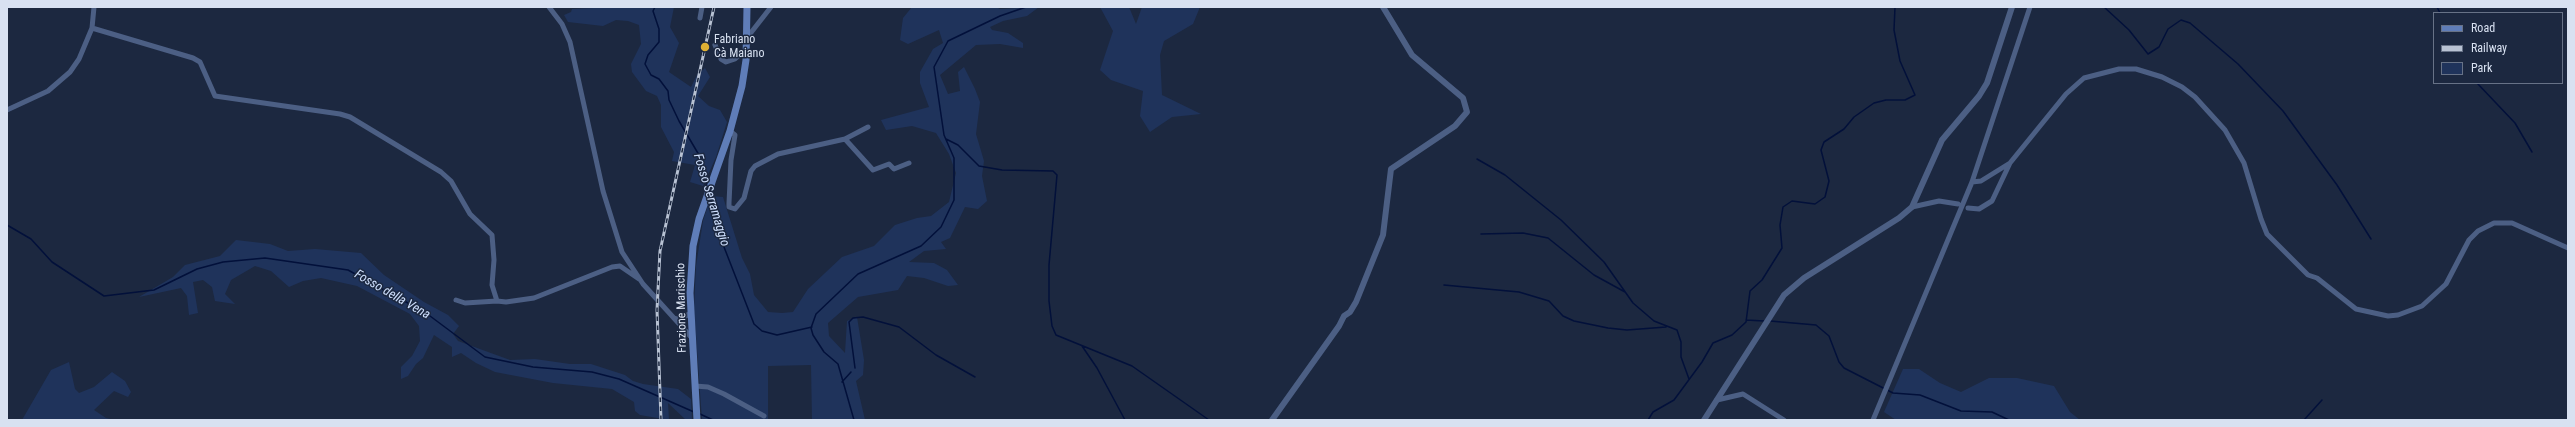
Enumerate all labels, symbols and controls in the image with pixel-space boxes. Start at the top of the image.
legend [2433,12,2563,84]
text: Road [2471,21,2495,35]
place label: Fabriano Cà Maiano [714,33,764,61]
marker: Fabriano Cà Maiano [699,41,711,53]
text: Railway [2471,41,2507,55]
text: Park [2471,61,2492,75]
water label: Fosso Serramaggio [689,152,733,248]
street label: Frazione Marischio [674,263,690,353]
water label: Fosso della Vena [351,267,433,323]

